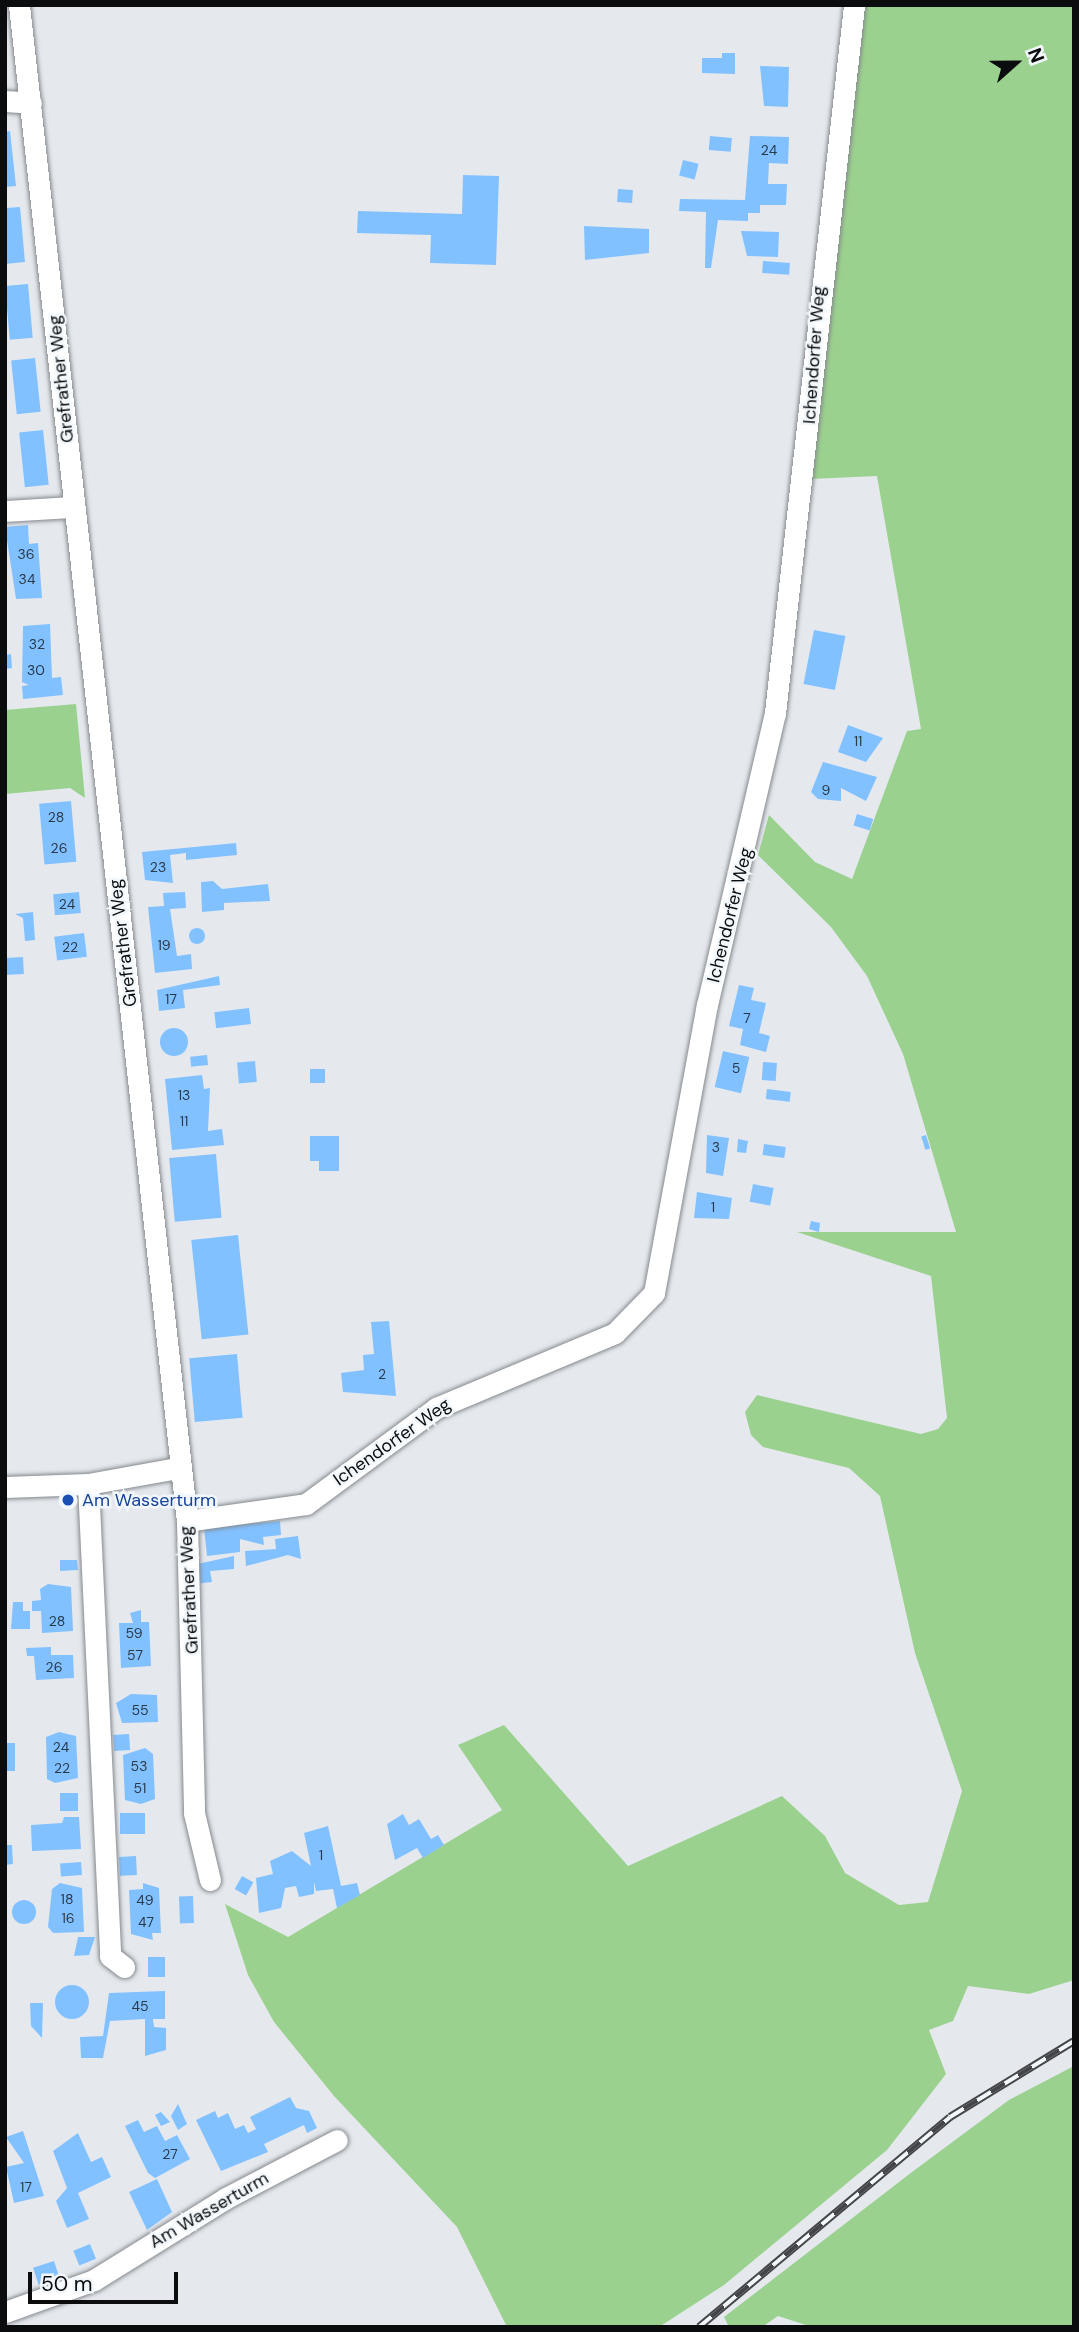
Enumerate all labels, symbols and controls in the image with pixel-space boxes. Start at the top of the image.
north arrow [981,28,1051,98]
text: N [1022,44,1050,66]
house number: 24 [761,142,777,158]
street label: Ichendorfer Weg [798,285,830,425]
street label: Grefrather Weg [44,314,78,444]
house number: 36 [17,546,35,562]
house number: 34 [19,571,35,587]
house number: 32 [29,636,45,652]
house number: 30 [27,662,45,678]
house number: 11 [854,733,862,749]
house number: 9 [822,782,830,798]
house number: 28 [48,809,64,825]
house number: 26 [51,840,67,856]
street label: Ichendorfer Weg [703,845,757,985]
house number: 23 [150,859,166,875]
street label: Grefrather Weg [104,878,142,1008]
house number: 24 [59,896,75,912]
house number: 19 [157,937,171,953]
house number: 22 [62,939,78,955]
house number: 17 [165,991,177,1007]
house number: 7 [743,1010,751,1026]
house number: 5 [732,1060,740,1076]
house number: 13 [178,1087,190,1103]
house number: 11 [180,1113,188,1129]
house number: 3 [712,1139,720,1155]
house number: 1 [711,1199,715,1215]
house number: 2 [378,1366,386,1382]
street label: Ichendorfer Weg [329,1394,455,1490]
place label: Am Wasserturm [82,1489,216,1511]
marker: Am Wasserturm [60,1492,76,1508]
street label: Grefrather Weg [175,1525,203,1655]
house number: 28 [49,1613,65,1629]
house number: 59 [126,1625,142,1641]
house number: 57 [127,1647,143,1663]
house number: 26 [46,1659,62,1675]
house number: 55 [131,1702,149,1718]
house number: 24 [53,1739,69,1755]
house number: 53 [131,1758,147,1774]
house number: 22 [54,1760,70,1776]
house number: 51 [134,1780,146,1796]
house number: 1 [319,1847,323,1863]
house number: 18 [61,1891,73,1907]
house number: 49 [136,1892,154,1908]
house number: 16 [61,1910,75,1926]
house number: 47 [138,1914,154,1930]
house number: 45 [131,1998,149,2014]
house number: 27 [162,2146,178,2162]
street label: Am Wasserturm [146,2167,272,2253]
house number: 17 [20,2179,32,2195]
scale bar [32,2258,182,2302]
text: 50 m [41,2270,92,2298]

